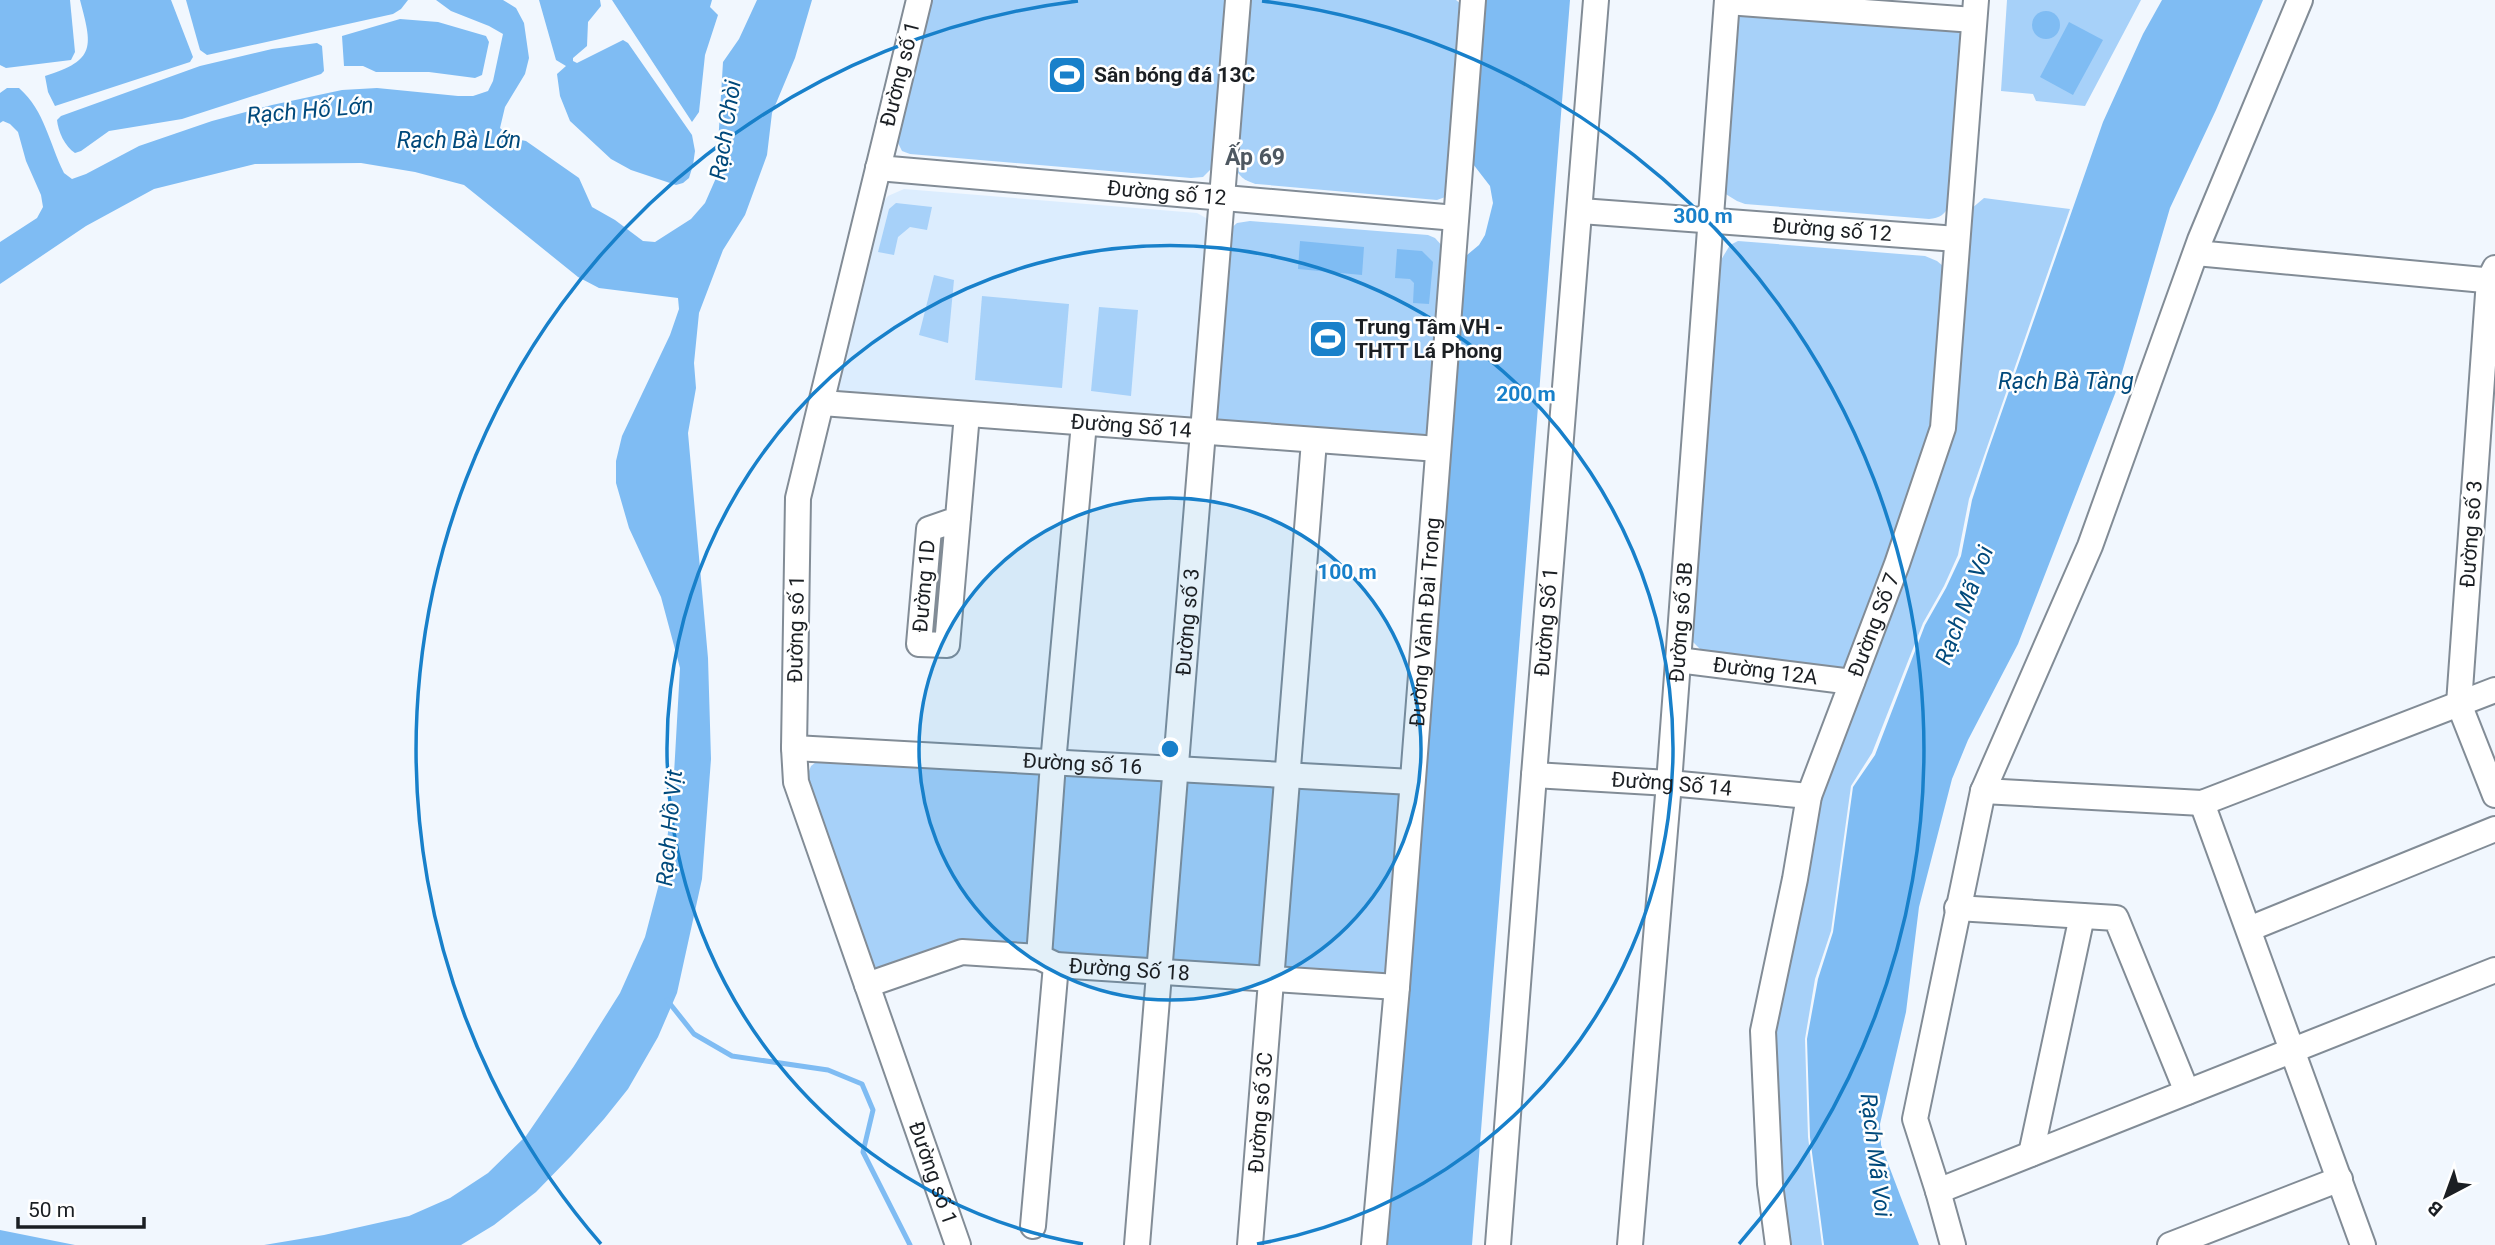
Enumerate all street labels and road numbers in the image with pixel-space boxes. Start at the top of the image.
street label: Đường số 1 [875,19,925,129]
street label: Đường số 12 [1106,176,1228,210]
street label: Đường số 12 [1772,213,1893,246]
street label: Đường Số 14 [1070,410,1193,443]
street label: Đường số 3 [2455,480,2487,588]
street label: Đường Vành Đai Trong [1405,516,1445,728]
street label: Đường 1D [908,538,940,634]
street label: Đường số 3B [1664,561,1697,683]
street label: Đường Số 1 [1530,566,1563,677]
street label: Đường số 3 [1171,567,1204,677]
street label: Đường Số 7 [1843,570,1904,680]
street label: Đường số 1 [783,575,809,683]
street label: Đường 12A [1712,653,1819,690]
street label: Đường số 16 [1022,749,1143,779]
street label: Đường Số 14 [1611,768,1733,801]
street label: Đường Số 18 [1068,954,1190,986]
street label: Đường số 3C [1244,1051,1277,1174]
street label: Đường số 1 [904,1118,962,1228]

